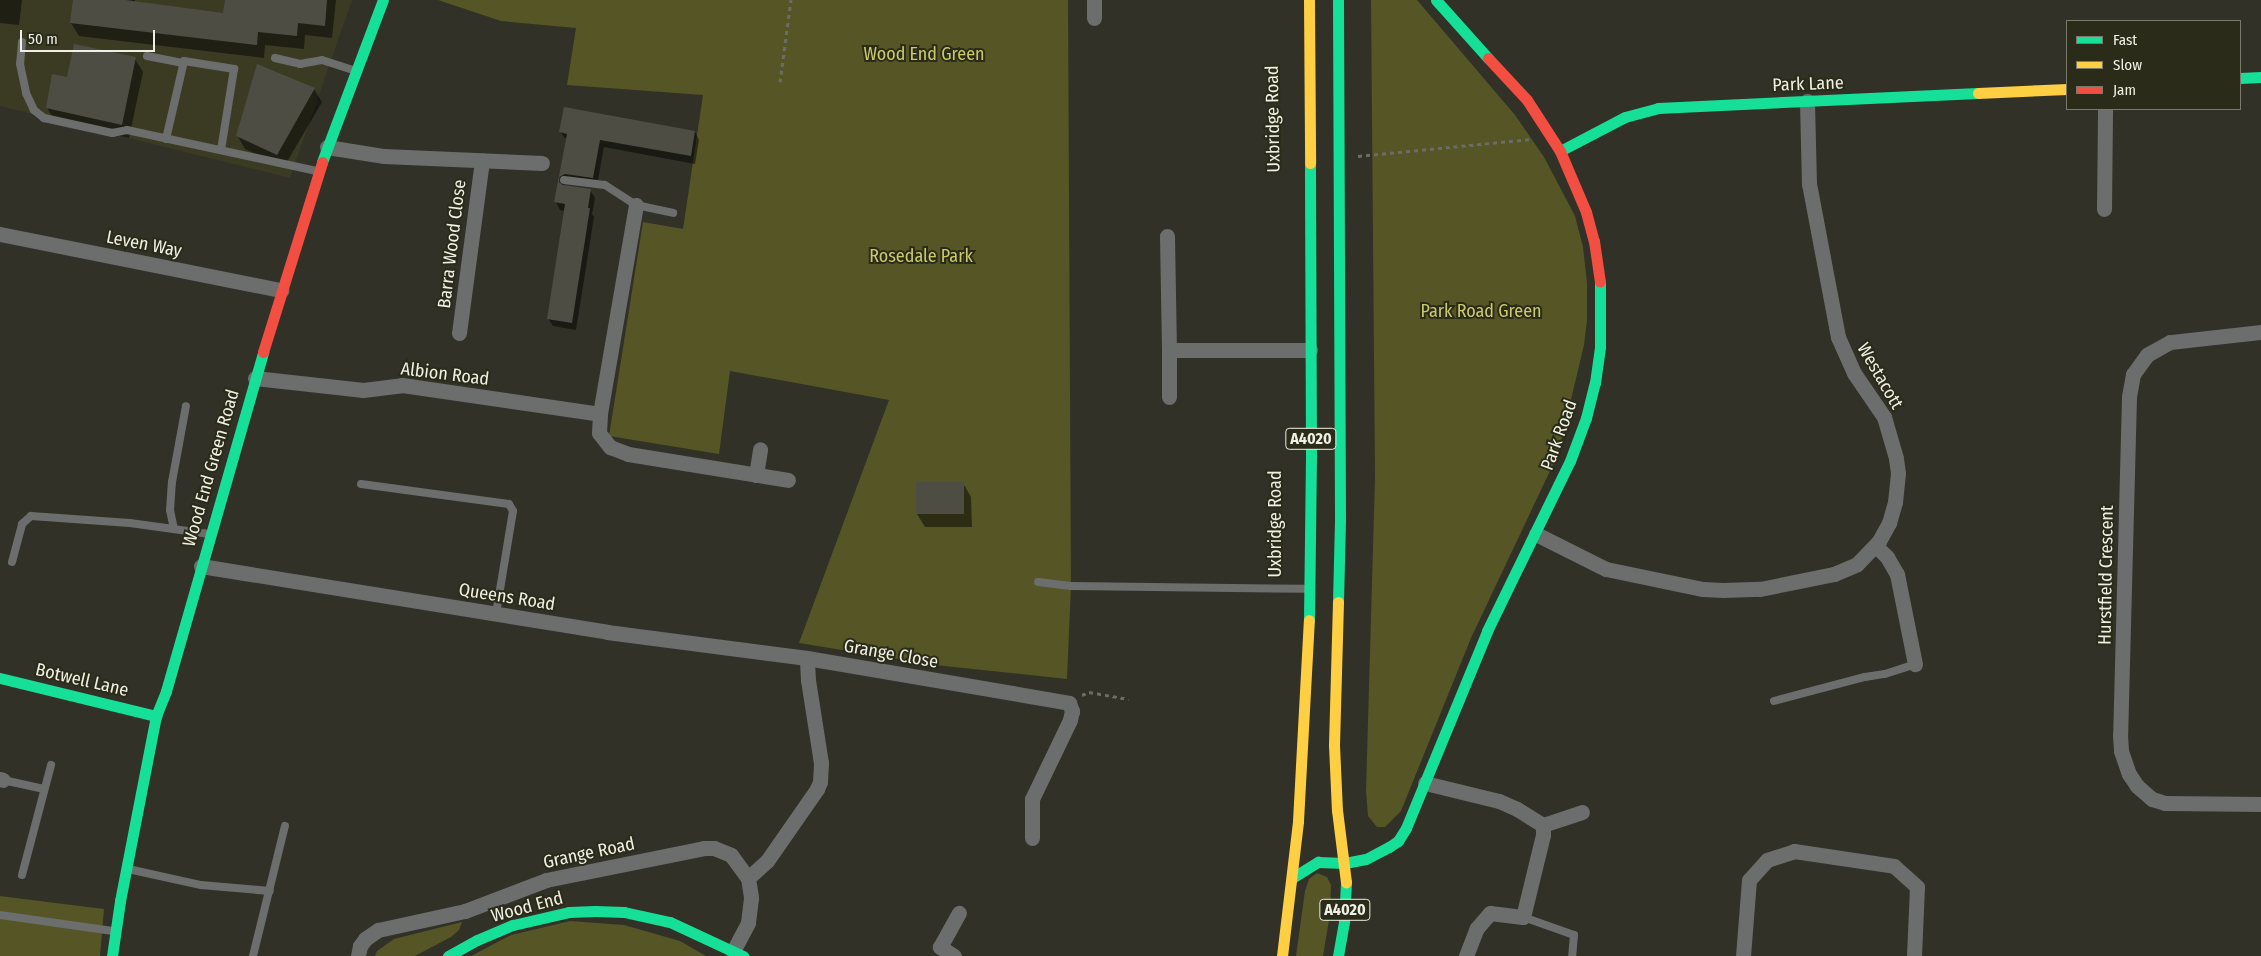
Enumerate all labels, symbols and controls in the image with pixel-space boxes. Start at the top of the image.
scale bar [22,20,158,52]
legend [2066,20,2241,110]
text: 50 m [28,30,58,48]
text: Fast [2113,31,2137,49]
park label: Wood End Green [863,43,985,65]
text: Slow [2113,56,2142,74]
street label: Uxbridge Road [1261,65,1285,173]
street label: Park Lane [1772,72,1844,96]
text: Jam [2113,81,2136,99]
street label: Barra Wood Close [433,178,471,310]
street label: Leven Way [104,226,184,262]
park label: Rosedale Park [869,245,973,267]
park label: Park Road Green [1420,300,1542,322]
street label: Westacott [1852,339,1908,413]
street label: Albion Road [400,358,490,390]
street label: Wood End Green Road [178,387,244,549]
street label: Park Road [1536,397,1582,473]
road number: A4020 [1285,426,1337,452]
street label: Uxbridge Road [1264,470,1286,578]
street label: Hurstfield Crescent [2094,505,2118,645]
street label: Queens Road [457,579,557,615]
street label: Grange Close [842,635,940,673]
street label: Botwell Lane [33,659,131,701]
street label: Grange Road [541,833,637,873]
street label: Wood End [489,887,565,927]
road number: A4020 [1319,896,1371,924]

